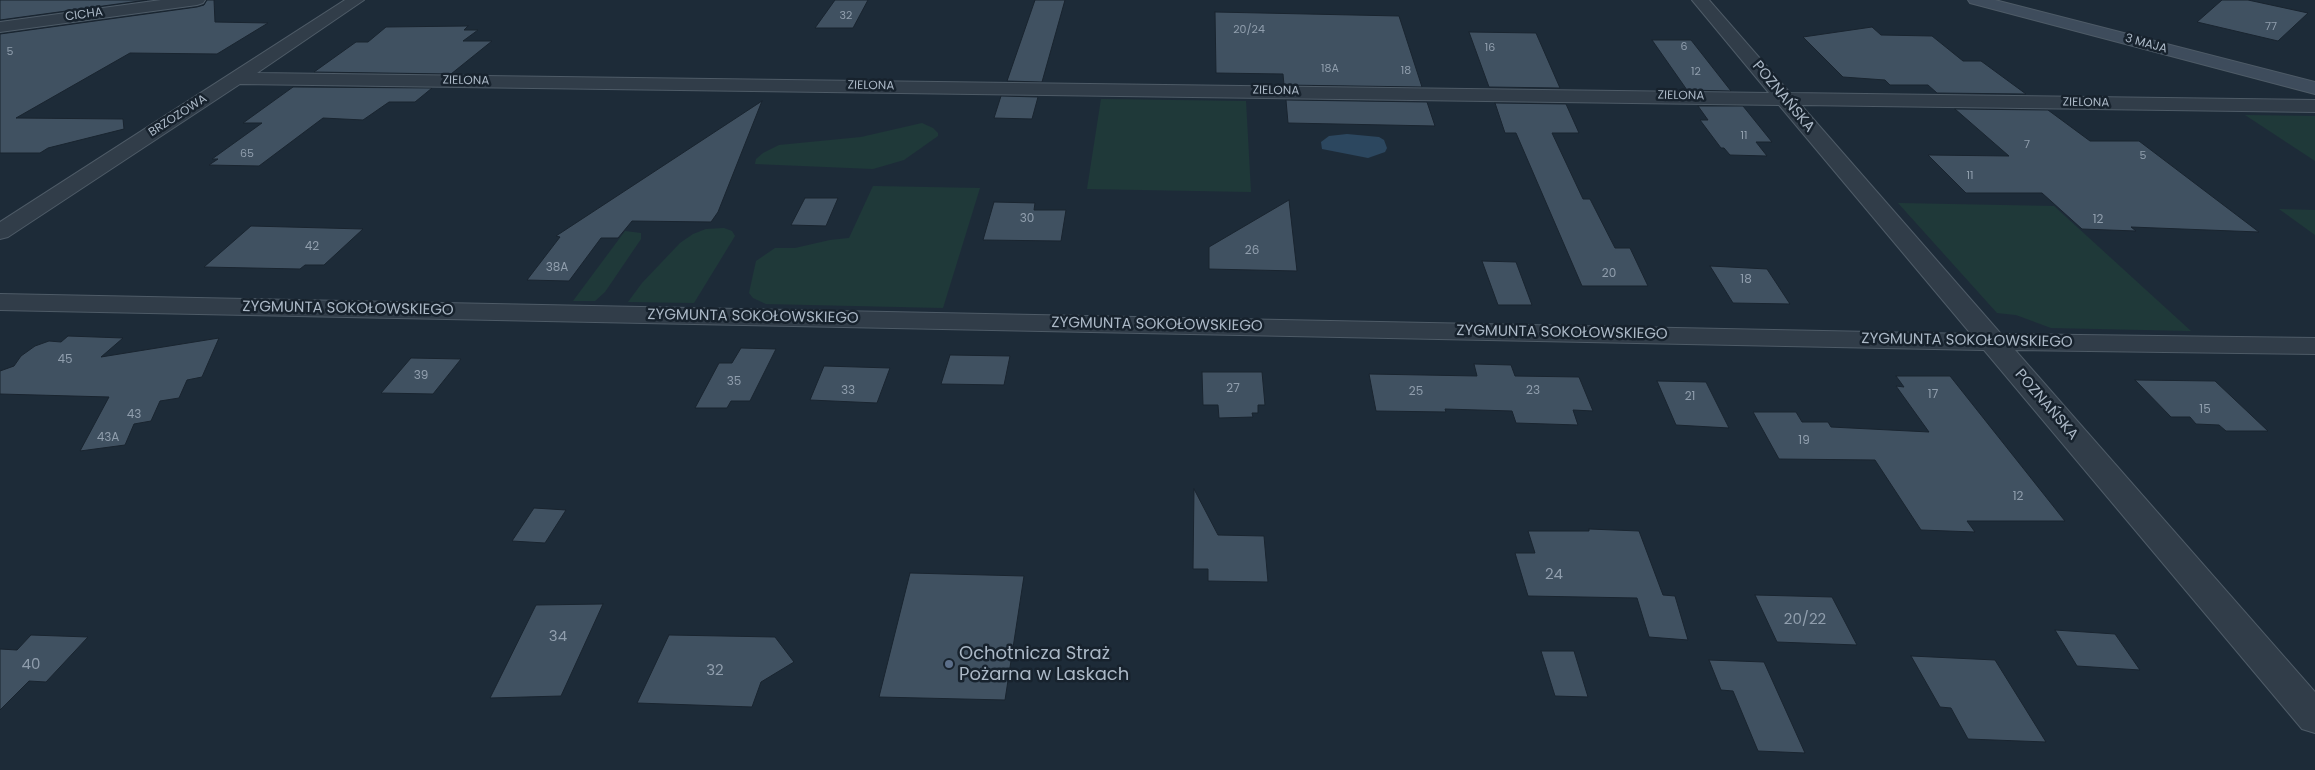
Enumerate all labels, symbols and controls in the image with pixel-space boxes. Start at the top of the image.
street label: CICHA [64,5,104,25]
house number: 32 [840,9,852,23]
house number: 77 [2265,20,2277,34]
house number: 20/24 [1233,23,1265,37]
street label: 3 MAJA [2123,31,2169,57]
house number: 6 [1681,40,1687,54]
house number: 16 [1485,41,1495,55]
house number: 5 [7,45,13,59]
street label: POZNAŃSKA [1748,58,1818,136]
house number: 18A [1321,62,1339,76]
house number: 18 [1401,64,1411,78]
house number: 12 [1691,65,1701,79]
street label: ZIELONA [443,73,489,89]
street label: ZIELONA [848,78,894,94]
street label: ZIELONA [1253,83,1299,99]
street label: ZIELONA [1658,88,1704,104]
street label: BRZOZOWA [146,92,210,140]
street label: ZIELONA [2063,95,2109,111]
house number: 11 [1740,129,1748,143]
house number: 7 [2024,138,2030,152]
house number: 65 [240,147,254,161]
house number: 5 [2140,149,2146,163]
house number: 11 [1966,169,1974,183]
house number: 30 [1020,212,1034,226]
house number: 12 [2093,213,2103,227]
house number: 42 [305,240,319,254]
house number: 26 [1245,244,1259,258]
house number: 38A [546,261,568,275]
house number: 20 [1602,267,1616,281]
house number: 18 [1740,273,1752,287]
street label: ZYGMUNTA SOKOŁOWSKIEGO [242,298,454,320]
street label: ZYGMUNTA SOKOŁOWSKIEGO [647,306,859,328]
street label: ZYGMUNTA SOKOŁOWSKIEGO [1051,314,1263,336]
street label: ZYGMUNTA SOKOŁOWSKIEGO [1456,322,1668,344]
street label: ZYGMUNTA SOKOŁOWSKIEGO [1861,330,2073,352]
house number: 45 [57,353,73,367]
street label: POZNAŃSKA [2010,366,2082,444]
house number: 39 [414,369,428,383]
house number: 35 [727,375,741,389]
house number: 27 [1226,382,1240,396]
house number: 33 [841,384,855,398]
house number: 23 [1526,384,1540,398]
house number: 25 [1409,385,1423,399]
house number: 17 [1928,388,1938,402]
house number: 21 [1685,390,1695,404]
house number: 15 [2199,403,2211,417]
house number: 43 [127,408,141,422]
house number: 43A [97,431,119,445]
house number: 19 [1798,434,1810,448]
house number: 12 [2013,490,2023,504]
house number: 24 [1545,566,1563,584]
house number: 20/22 [1784,611,1826,629]
house number: 34 [549,628,567,646]
place label: Ochotnicza Straż Pożarna w Laskach [959,643,1129,686]
house number: 40 [22,656,40,674]
marker: Ochotnicza Straż Pożarna w Laskach [943,658,955,670]
house number: 32 [706,662,724,680]

